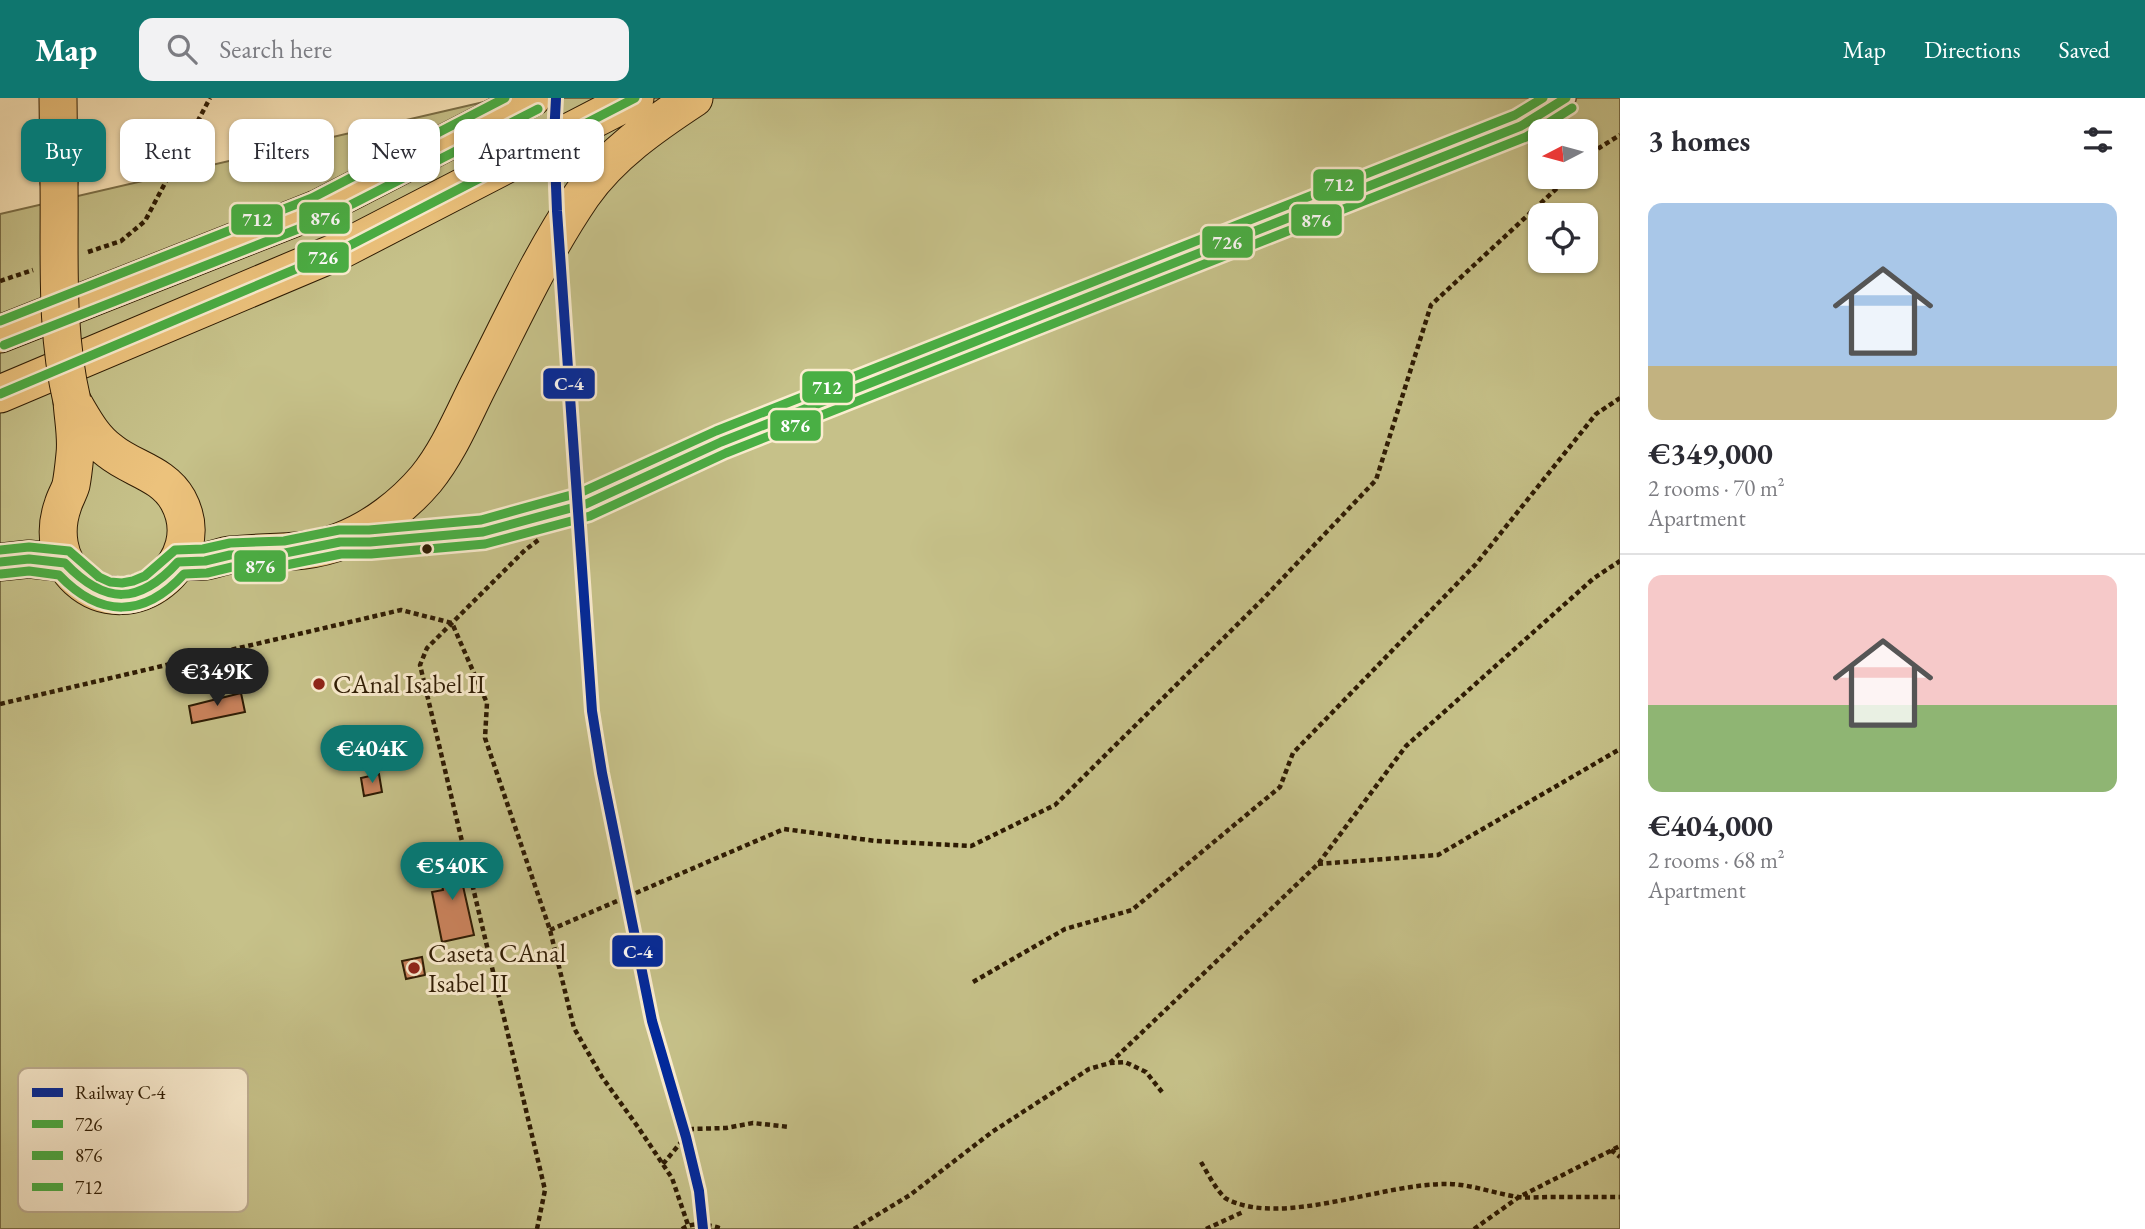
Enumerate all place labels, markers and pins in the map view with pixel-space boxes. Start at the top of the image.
unlabelled marker [420,542,434,556]
pin: €349K [168,648,266,708]
place label: CAnal Isabel II [333,667,485,701]
marker: CAnal Isabel II [311,676,327,692]
pin: €404K [323,726,421,785]
pin: €540K [403,842,501,902]
place label: Caseta CAnal Isabel II [428,936,566,1000]
marker: Caseta CAnal Isabel II [406,960,422,976]

